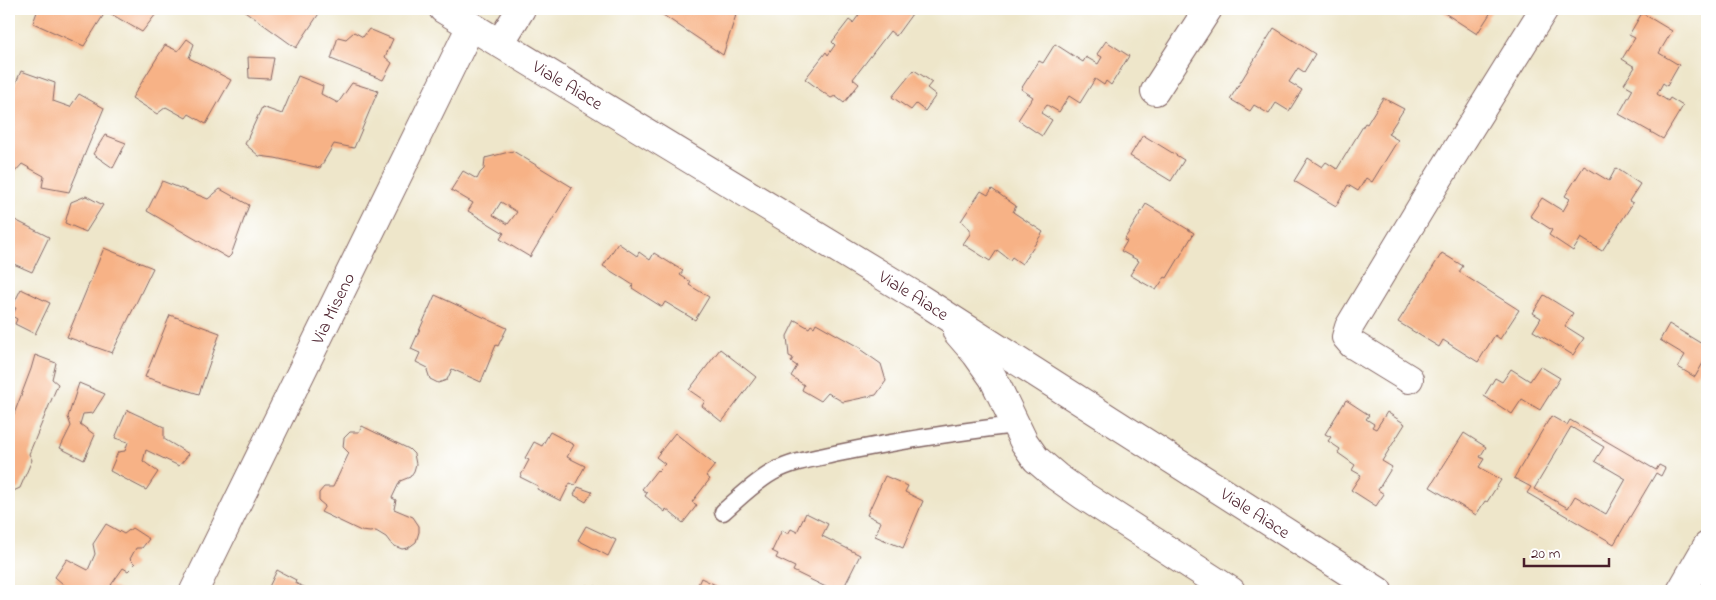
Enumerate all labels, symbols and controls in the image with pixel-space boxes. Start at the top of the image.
street label: Viale Aiace [526,55,608,118]
street label: Viale Aiace [872,265,954,329]
street label: Via Miseno [306,269,363,350]
street label: Viale Aiace [1214,482,1295,547]
scale bar [1524,535,1608,567]
text: 20 m [1531,543,1561,565]

